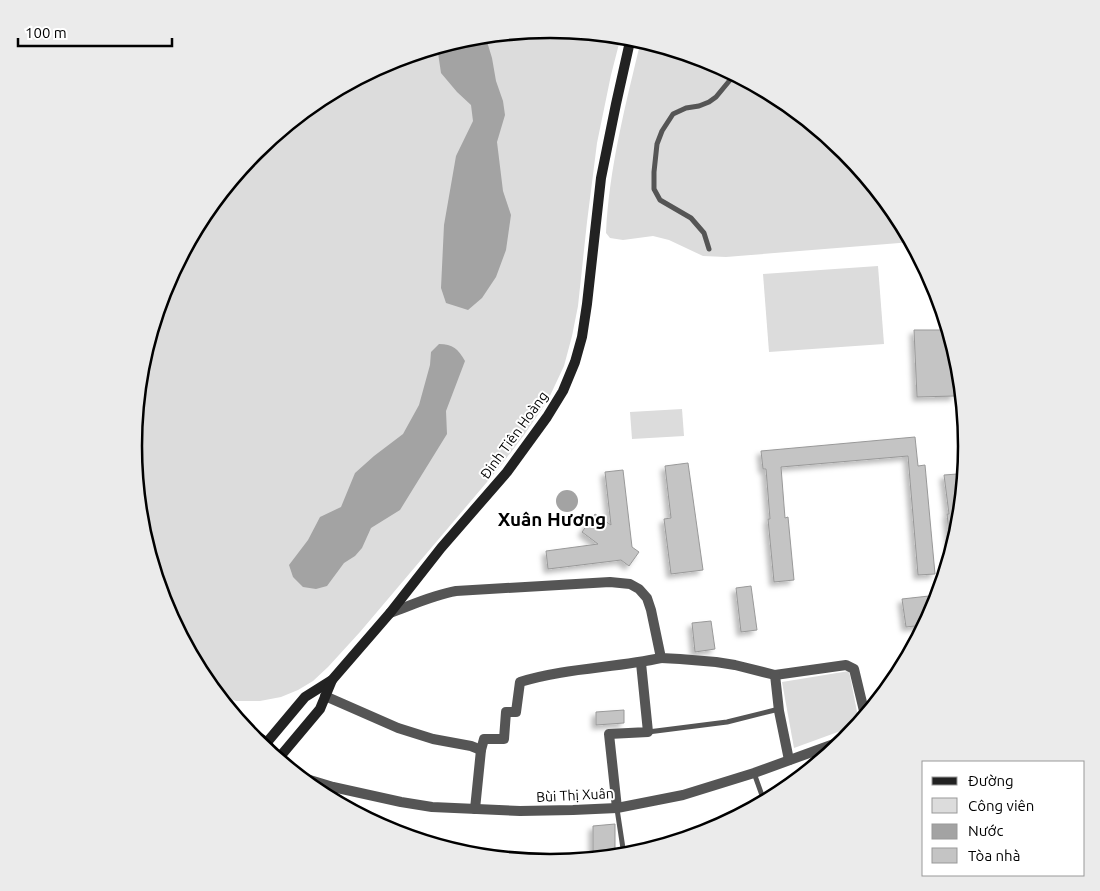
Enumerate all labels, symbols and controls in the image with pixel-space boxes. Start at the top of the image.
scale bar [18,15,171,47]
text: 100 m [25,24,67,41]
street label: Đinh Tiên Hoàng [477,388,551,482]
district label: Xuân Hương [498,508,606,530]
legend [922,761,1085,876]
text: Đường [968,772,1014,789]
street label: Bùi Thị Xuân [536,785,614,805]
text: Công viên [968,797,1034,814]
text: Nước [968,822,1003,839]
text: Tòa nhà [968,847,1020,864]

